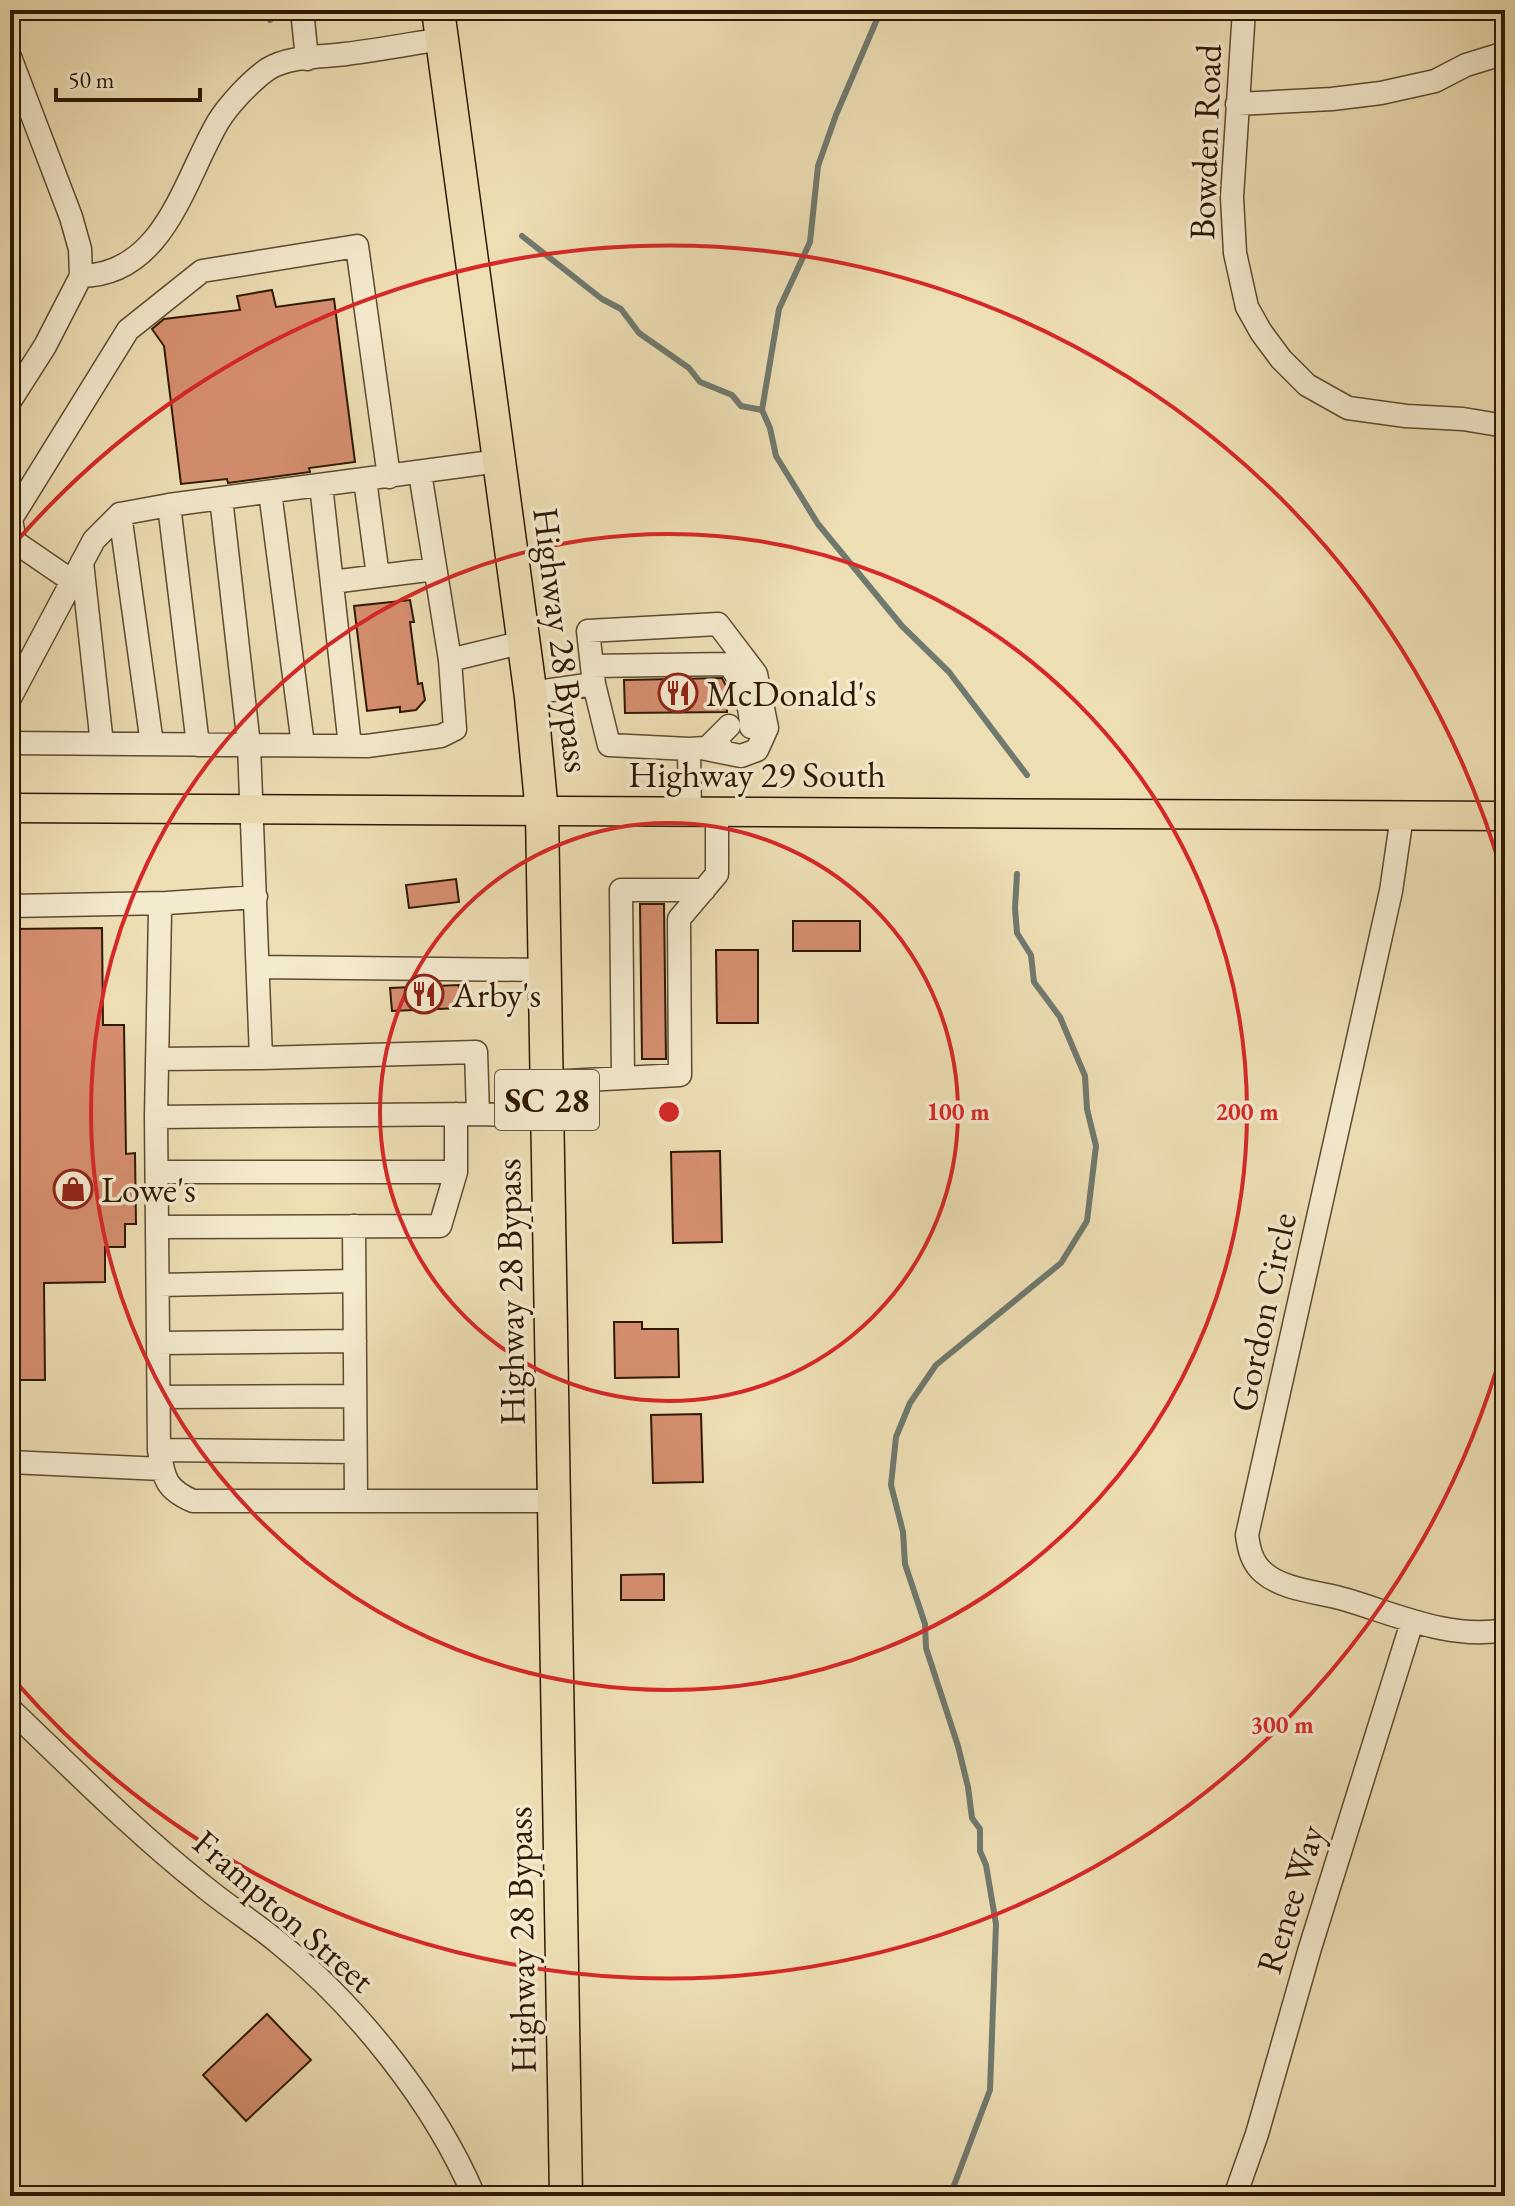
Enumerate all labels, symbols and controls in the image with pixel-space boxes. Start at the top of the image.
street label: Bowden Road [1178,42,1232,241]
scale bar [56,52,200,102]
text: 50 m [68,64,115,95]
street label: Highway 28 Bypass [522,505,602,775]
place label: McDonald's [706,670,876,717]
restaurant icon: McDonald's [657,672,699,714]
street label: Highway 29 South [628,751,886,798]
place label: Arby's [451,971,541,1018]
restaurant icon: Arby's [403,973,445,1015]
road number: SC 28 [495,1070,599,1130]
text: 100 m [926,1096,990,1127]
text: 200 m [1215,1096,1279,1127]
centre of rings [655,1098,683,1126]
street label: Highway 28 Bypass [484,1158,536,1426]
place label: Lowe's [101,1166,196,1213]
shop icon: Lowe's [52,1168,94,1210]
street label: Gordon Circle [1219,1208,1307,1416]
text: 300 m [1250,1709,1314,1740]
street label: Highway 28 Bypass [495,1806,547,2074]
street label: Frampton Street [183,1819,385,2003]
street label: Renee Way [1245,1819,1335,1979]

